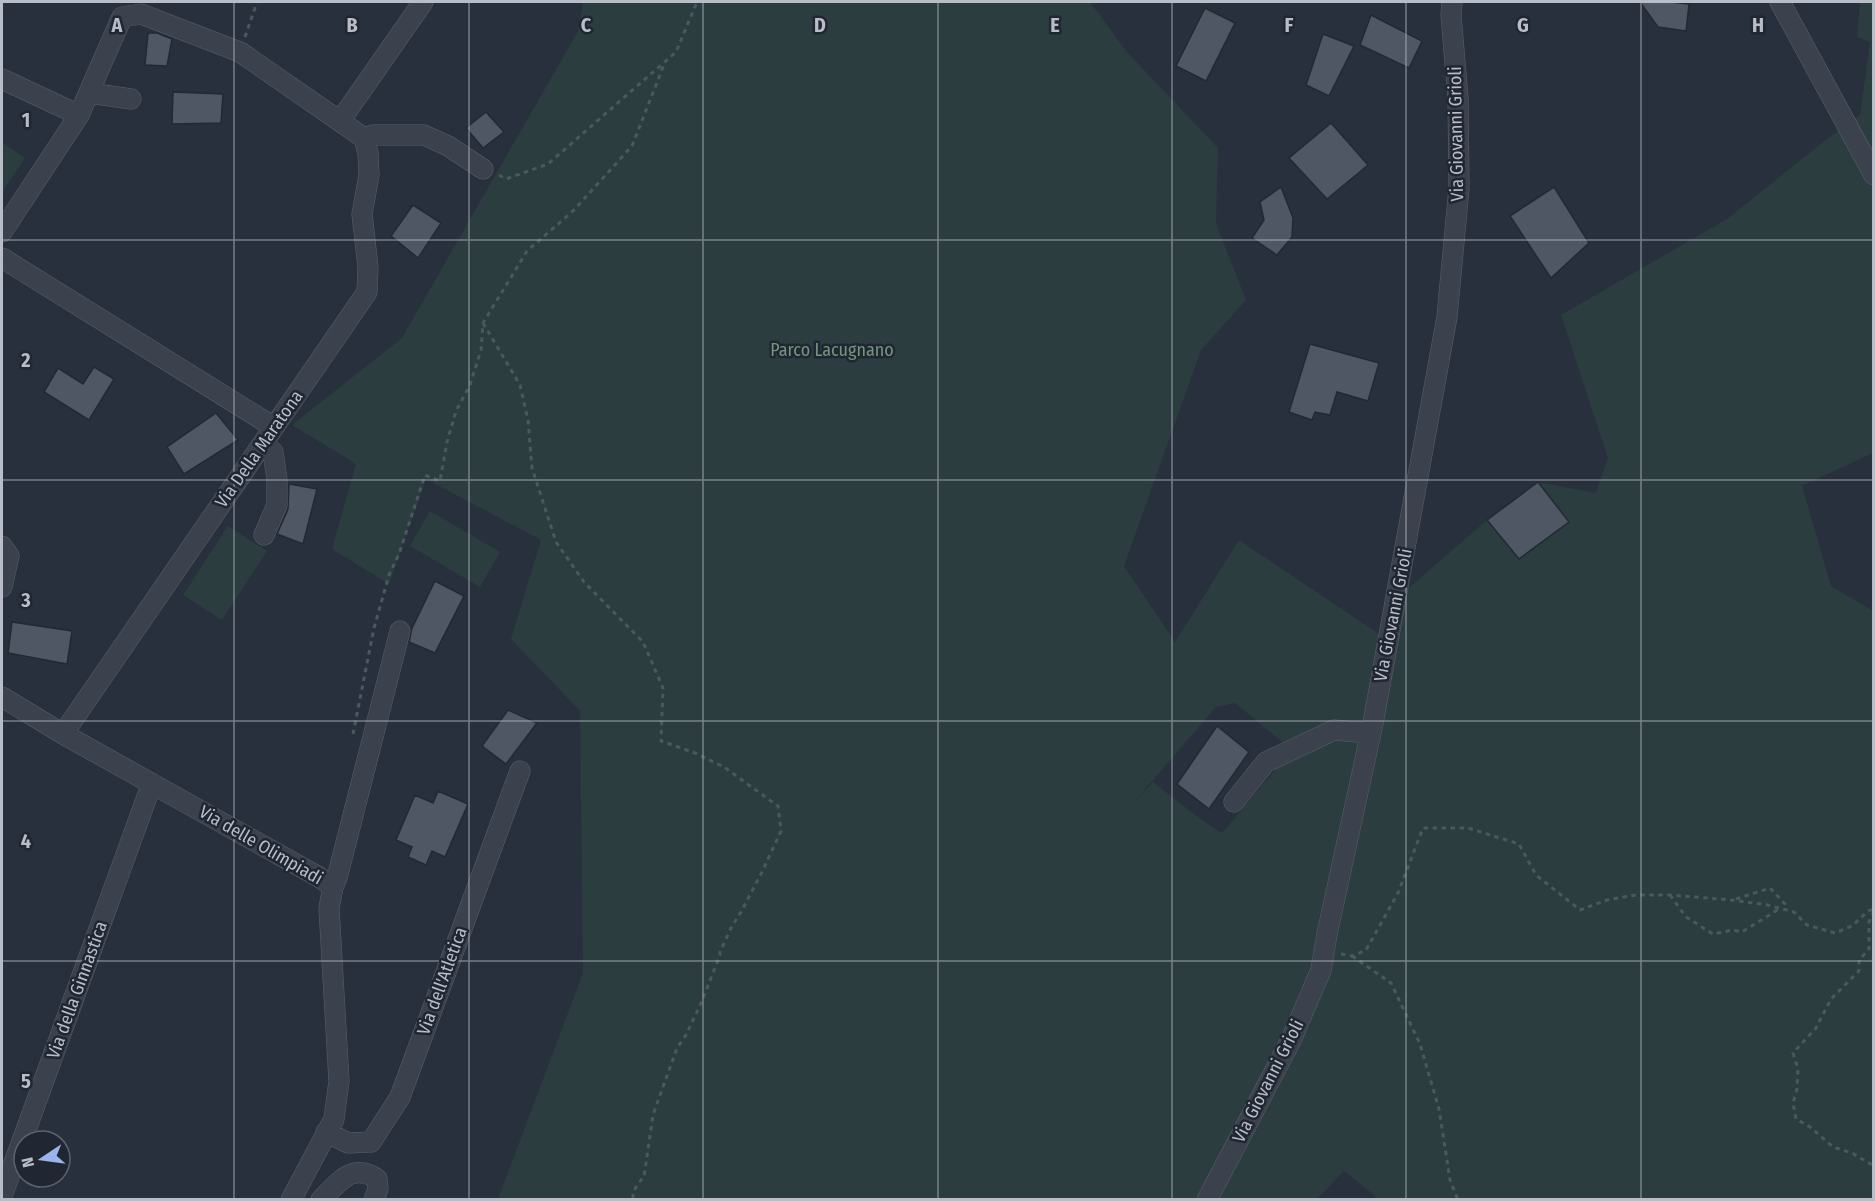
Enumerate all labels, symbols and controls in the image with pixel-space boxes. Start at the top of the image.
text: A [111,13,124,37]
text: B [346,13,358,37]
text: C [581,13,592,37]
text: D [814,13,826,37]
text: E [1050,13,1060,37]
text: F [1285,13,1294,37]
text: G [1517,13,1529,37]
text: H [1752,13,1764,37]
street label: Via Giovanni Grioli [1444,66,1468,202]
text: 1 [22,108,30,132]
park label: Parco Lacugnano [770,339,894,361]
text: 2 [20,348,31,372]
street label: Via Della Maratona [210,386,308,512]
street label: Via Giovanni Grioli [1369,547,1417,683]
text: 3 [20,588,31,612]
street label: Via delle Olimpiadi [195,801,327,889]
text: 4 [21,829,31,853]
street label: Via della Ginnastica [42,918,112,1062]
street label: Via dell'Atletica [412,924,472,1038]
street label: Via Giovanni Grioli [1228,1016,1308,1146]
text: 5 [21,1069,31,1093]
north arrow [12,1129,72,1189]
text: N [18,1155,38,1169]

